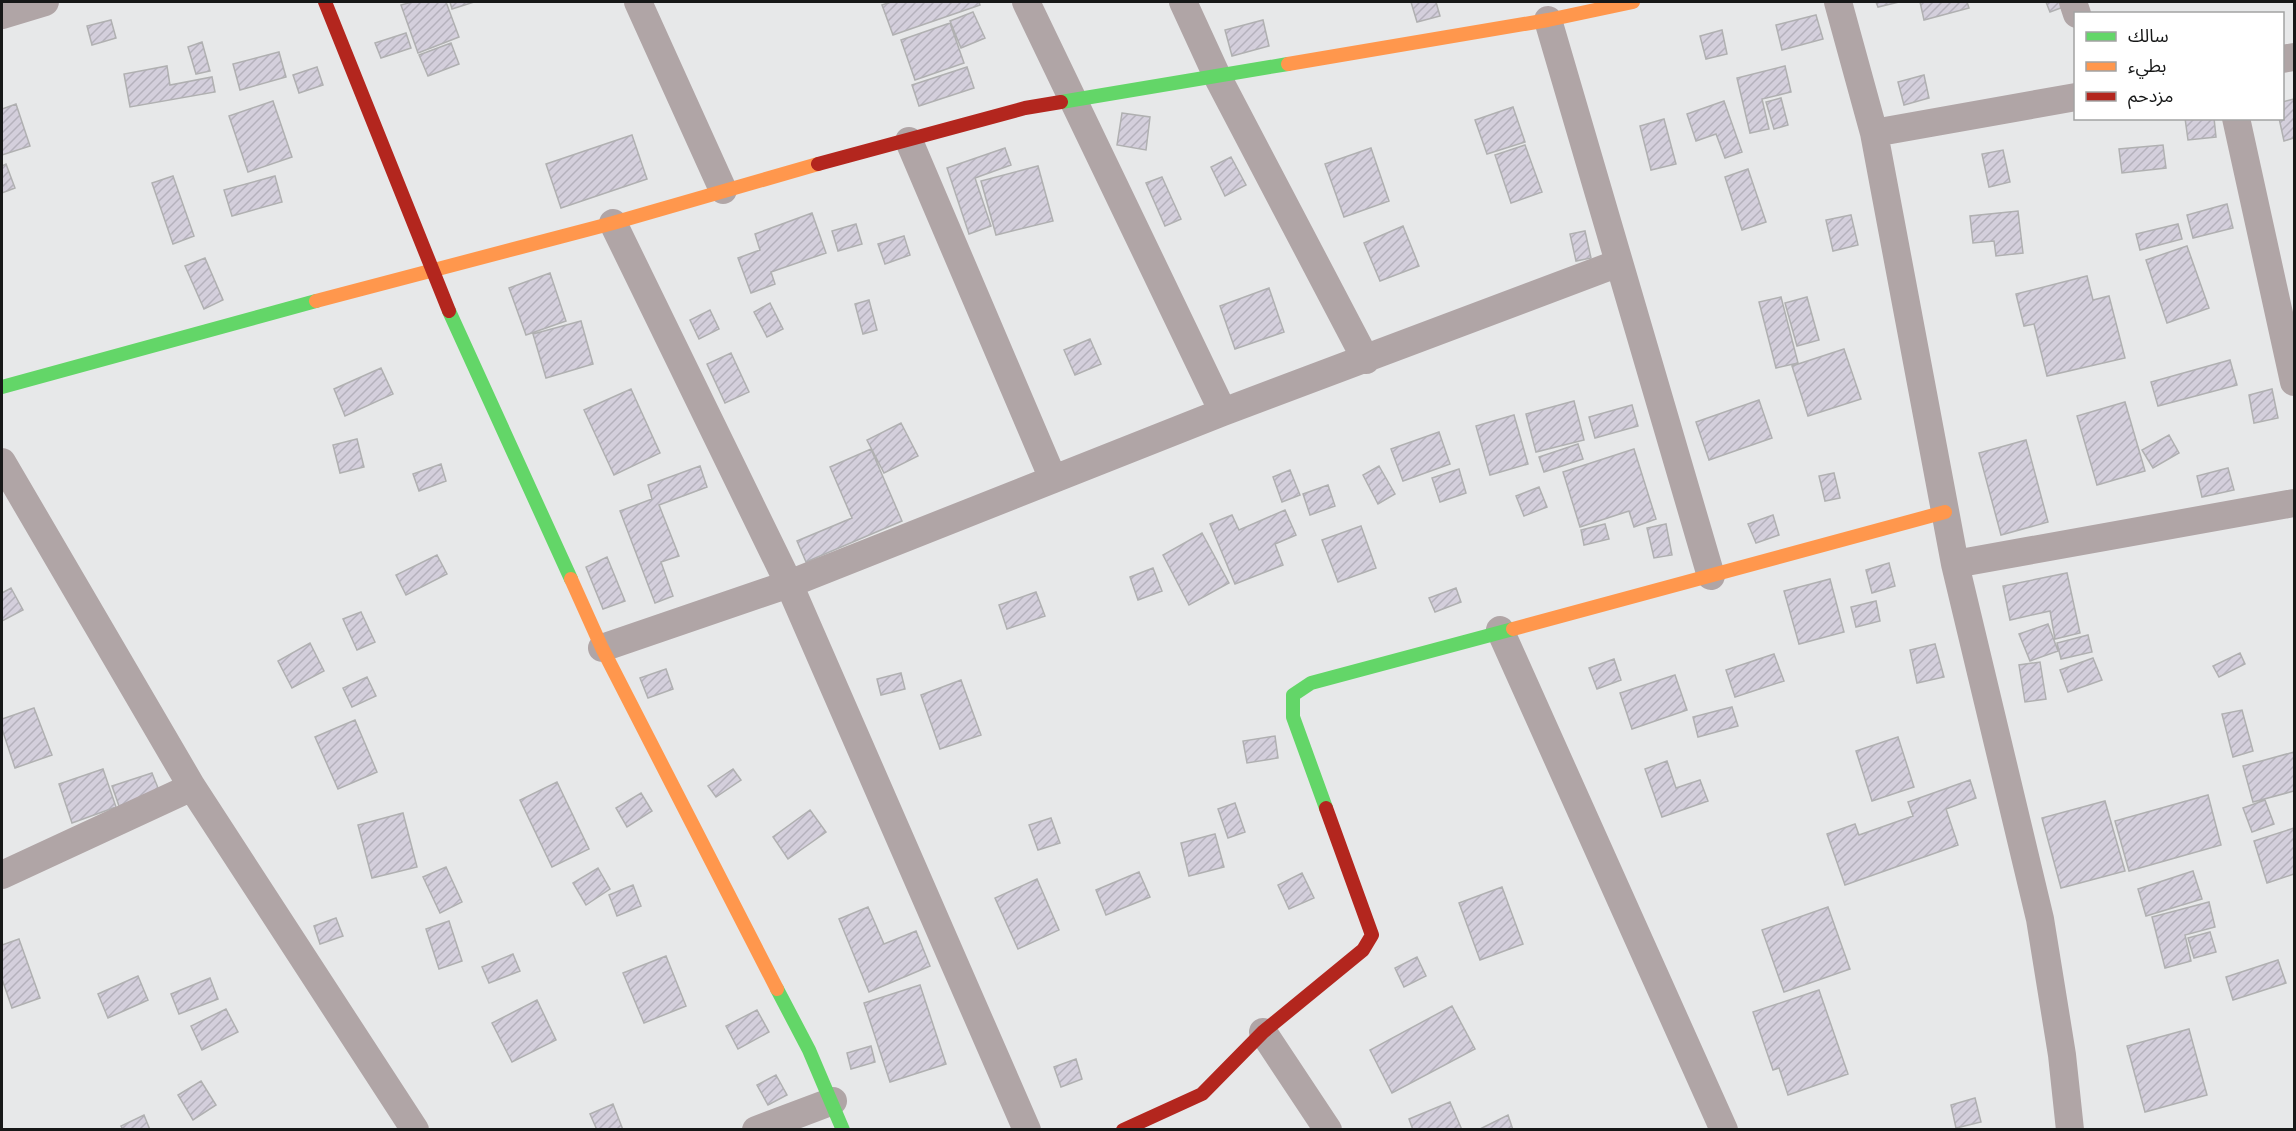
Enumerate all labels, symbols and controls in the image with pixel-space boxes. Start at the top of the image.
legend [2074,12,2284,120]
text: سالك [2128,24,2169,47]
text: بطيء [2128,54,2166,79]
text: مزدحم [2128,84,2173,109]

